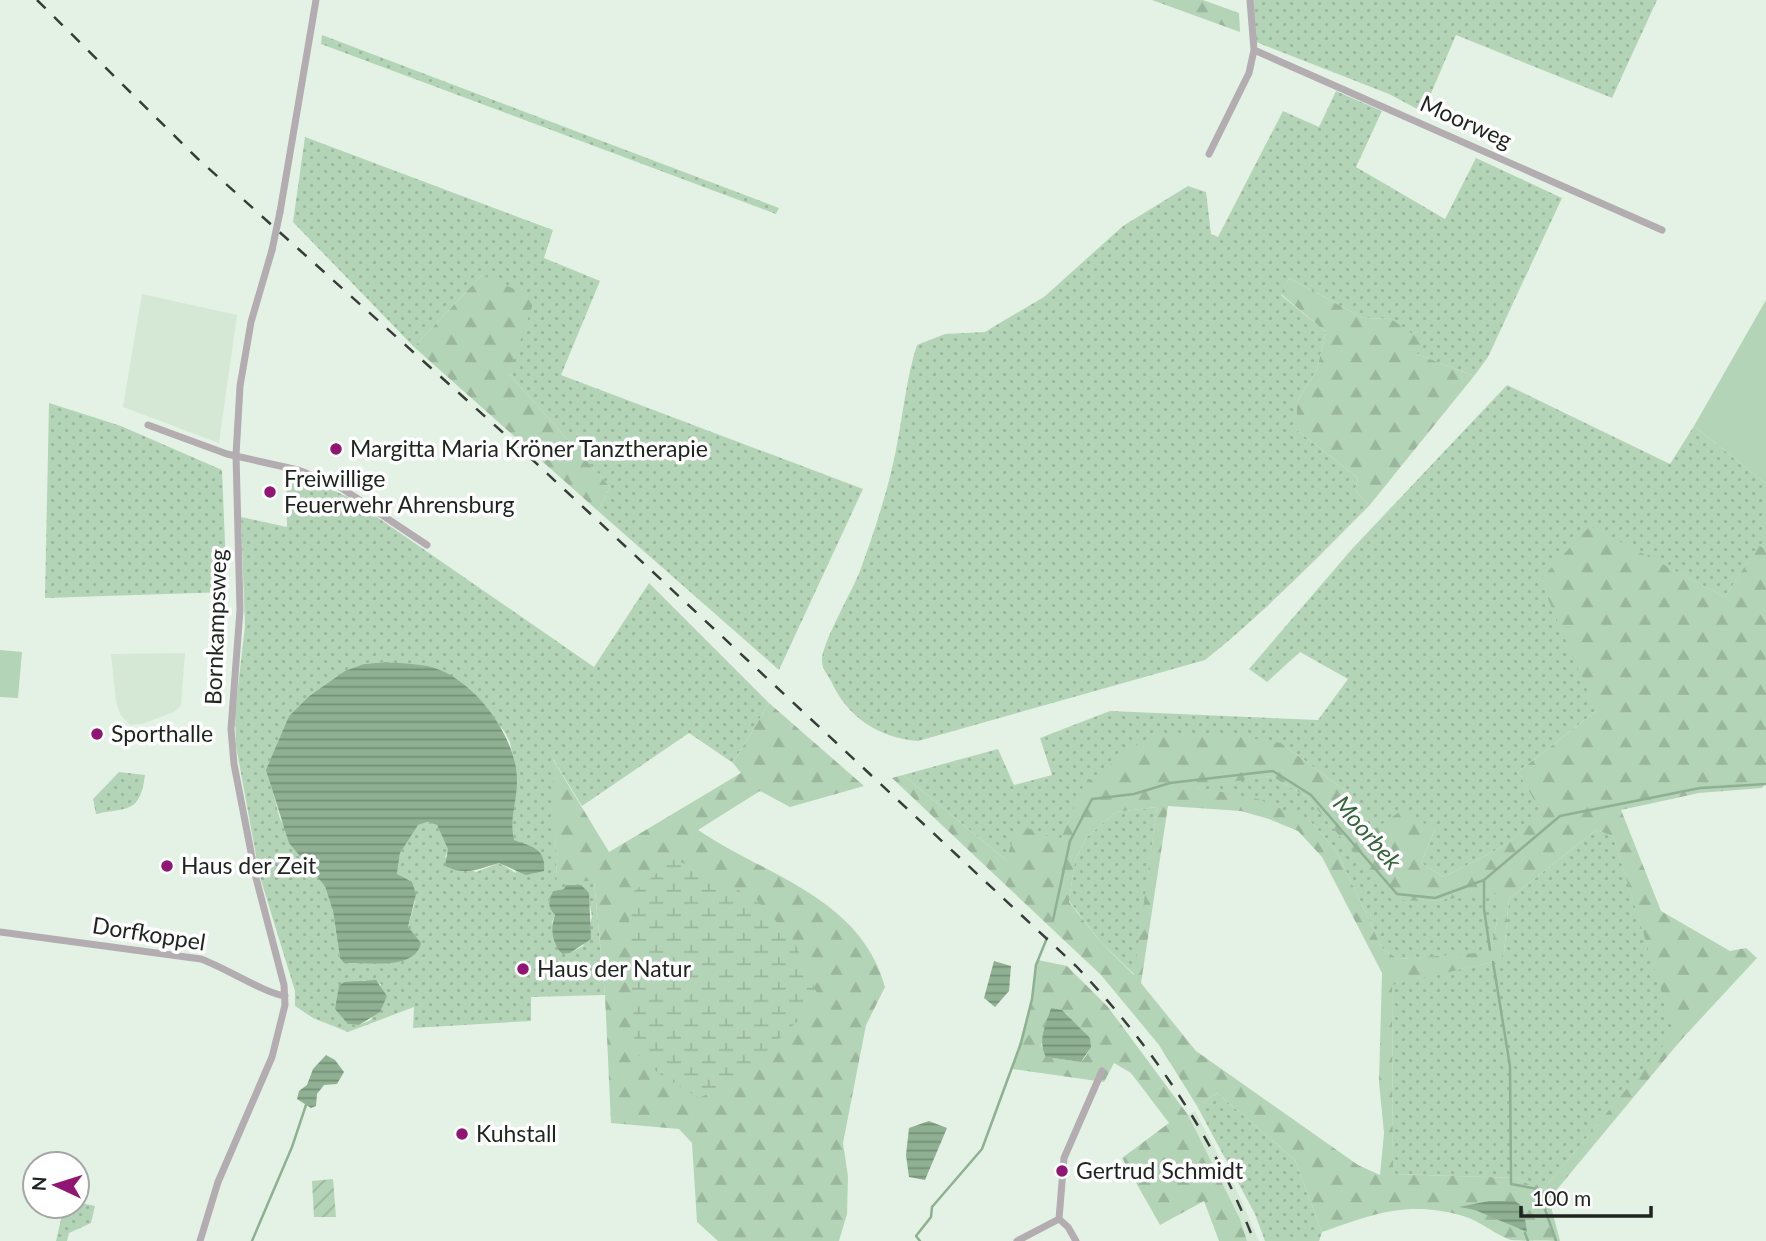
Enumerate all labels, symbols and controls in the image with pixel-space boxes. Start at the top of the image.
street label: Moorweg [1416,88,1517,154]
place label: Margitta Maria Kröner Tanztherapie [350,434,708,462]
marker: Margitta Maria Kröner Tanztherapie [328,441,344,457]
place label: Freiwillige Feuerwehr Ahrensburg [284,464,514,518]
marker: Freiwillige Feuerwehr Ahrensburg [262,484,278,500]
street label: Bornkampsweg [198,549,232,705]
place label: Sporthalle [111,719,213,747]
marker: Sporthalle [89,726,105,742]
water label: Moorbek [1328,789,1409,876]
place label: Haus der Zeit [181,851,317,879]
marker: Haus der Zeit [159,858,175,874]
street label: Dorfkoppel [91,910,208,956]
place label: Haus der Natur [537,954,692,982]
marker: Haus der Natur [515,961,531,977]
place label: Kuhstall [476,1119,557,1147]
marker: Kuhstall [454,1126,470,1142]
north arrow [21,1150,91,1220]
place label: Gertrud Schmidt [1076,1156,1244,1184]
marker: Gertrud Schmidt [1054,1163,1070,1179]
scale bar [1521,1174,1650,1218]
text: N [27,1176,51,1192]
text: 100 m [1532,1185,1591,1210]

